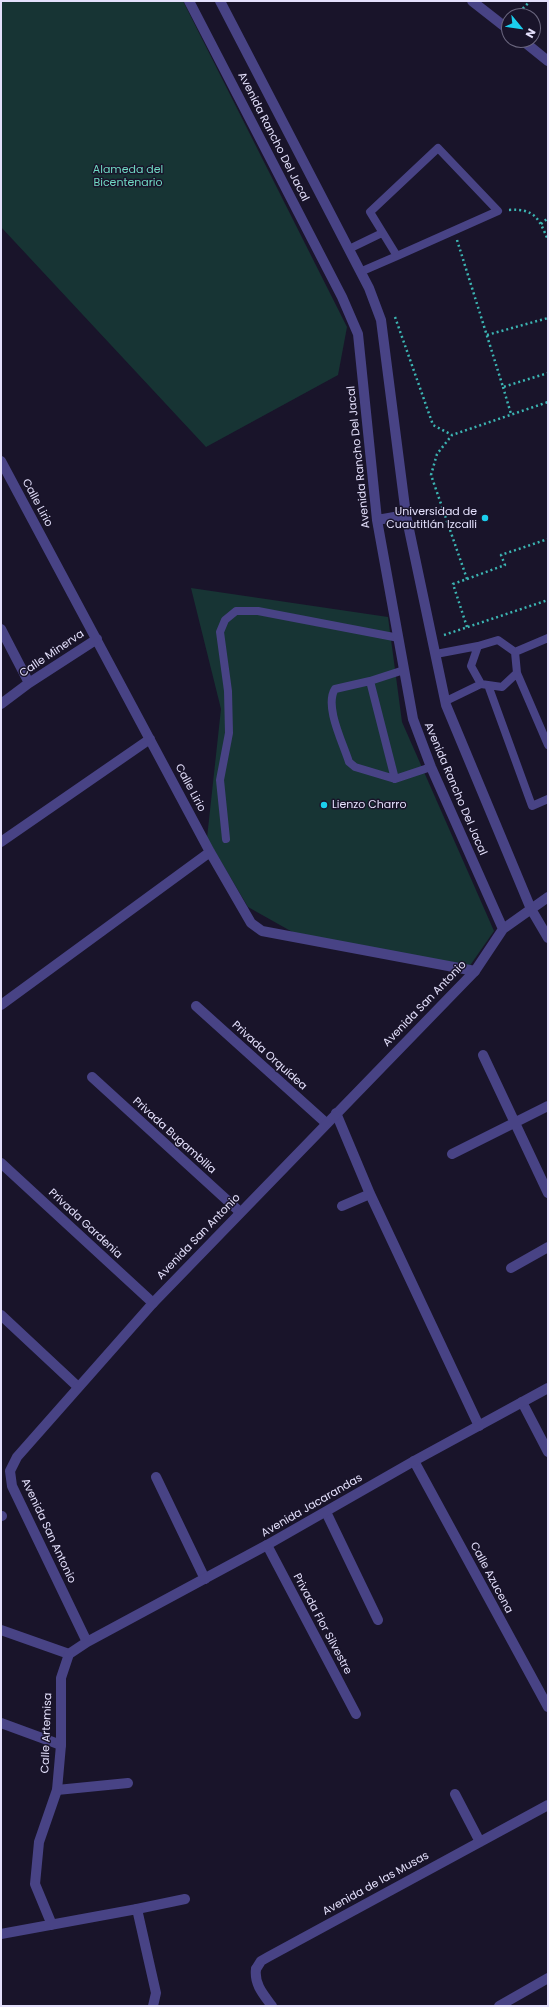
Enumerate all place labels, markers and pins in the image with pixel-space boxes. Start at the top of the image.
place label: Universidad de Cuautitlán Izcalli [386,505,477,531]
marker: Universidad de Cuautitlán Izcalli [480,513,490,523]
place label: Lienzo Charro [332,798,407,812]
marker: Lienzo Charro [319,800,329,810]

